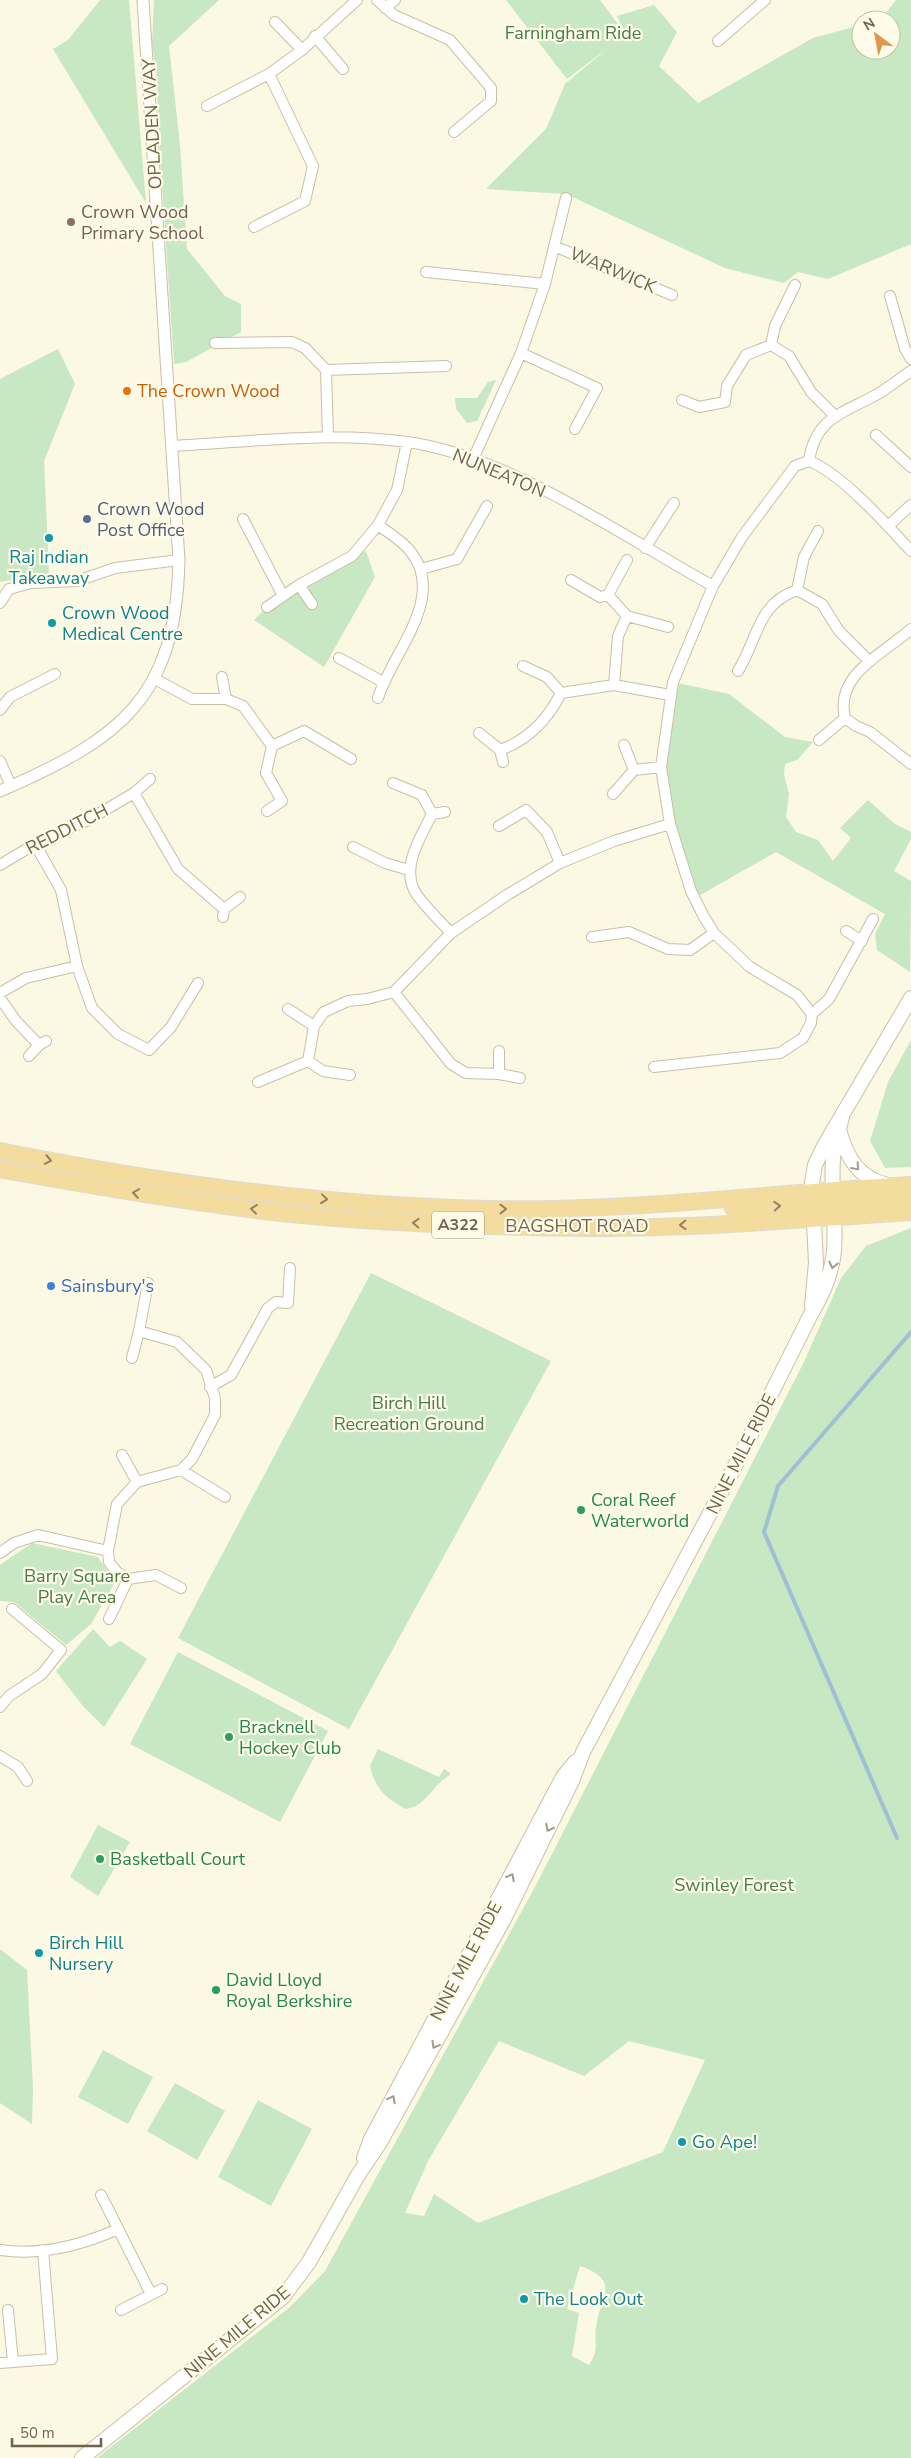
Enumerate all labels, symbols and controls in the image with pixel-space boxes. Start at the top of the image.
north arrow [851,10,901,60]
text: N [860,14,879,35]
park label: Farningham Ride [505,21,641,45]
street label: OPLADEN WAY [137,58,167,190]
place label: Crown Wood Primary School [81,200,204,245]
marker: Crown Wood Primary School [65,216,77,228]
street label: WARWICK [566,241,661,299]
place label: The Crown Wood [137,379,280,403]
marker: The Crown Wood [121,385,133,397]
street label: NUNEATON [449,443,549,503]
place label: Crown Wood Post Office [97,497,205,542]
marker: Crown Wood Post Office [81,513,93,525]
marker: Raj Indian Takeaway [43,532,55,544]
place label: Raj Indian Takeaway [9,545,90,590]
place label: Crown Wood Medical Centre [62,601,183,646]
marker: Crown Wood Medical Centre [46,617,58,629]
street label: REDDITCH [22,798,112,860]
one-way arrow [43,1155,52,1165]
one-way arrow [851,1161,859,1170]
one-way arrow [132,1188,140,1199]
one-way arrow [320,1193,328,1204]
one-way arrow [773,1201,781,1212]
one-way arrow [250,1204,258,1215]
one-way arrow [500,1204,508,1214]
road number: A322 [432,1212,484,1238]
street label: BAGSHOT ROAD [505,1214,649,1238]
one-way arrow [412,1218,420,1229]
one-way arrow [679,1219,687,1230]
one-way arrow [828,1260,838,1269]
place label: Sainsbury's [61,1274,154,1298]
marker: Sainsbury's [45,1280,57,1292]
street label: NINE MILE RIDE [700,1390,782,1518]
park label: Birch Hill Recreation Ground [334,1391,484,1436]
place label: Coral Reef Waterworld [591,1488,689,1533]
marker: Coral Reef Waterworld [575,1504,587,1516]
park label: Barry Square Play Area [24,1564,130,1609]
place label: Bracknell Hockey Club [239,1715,341,1760]
marker: Bracknell Hockey Club [223,1731,235,1743]
one-way arrow [545,1823,555,1832]
place label: Basketball Court [110,1847,246,1871]
marker: Basketball Court [94,1853,106,1865]
one-way arrow [505,1873,515,1882]
park label: Swinley Forest [674,1873,794,1897]
street label: NINE MILE RIDE [424,1897,508,2025]
place label: Birch Hill Nursery [49,1931,124,1976]
marker: Birch Hill Nursery [33,1947,45,1959]
place label: David Lloyd Royal Berkshire [226,1968,352,2013]
marker: David Lloyd Royal Berkshire [210,1984,222,1996]
one-way arrow [431,2039,441,2048]
one-way arrow [386,2095,396,2104]
place label: Go Ape! [692,2130,757,2154]
marker: Go Ape! [676,2136,688,2148]
street label: NINE MILE RIDE [179,2280,295,2384]
place label: The Look Out [534,2287,643,2311]
marker: The Look Out [518,2293,530,2305]
scale bar [12,2416,101,2448]
text: 50 m [20,2423,55,2443]

